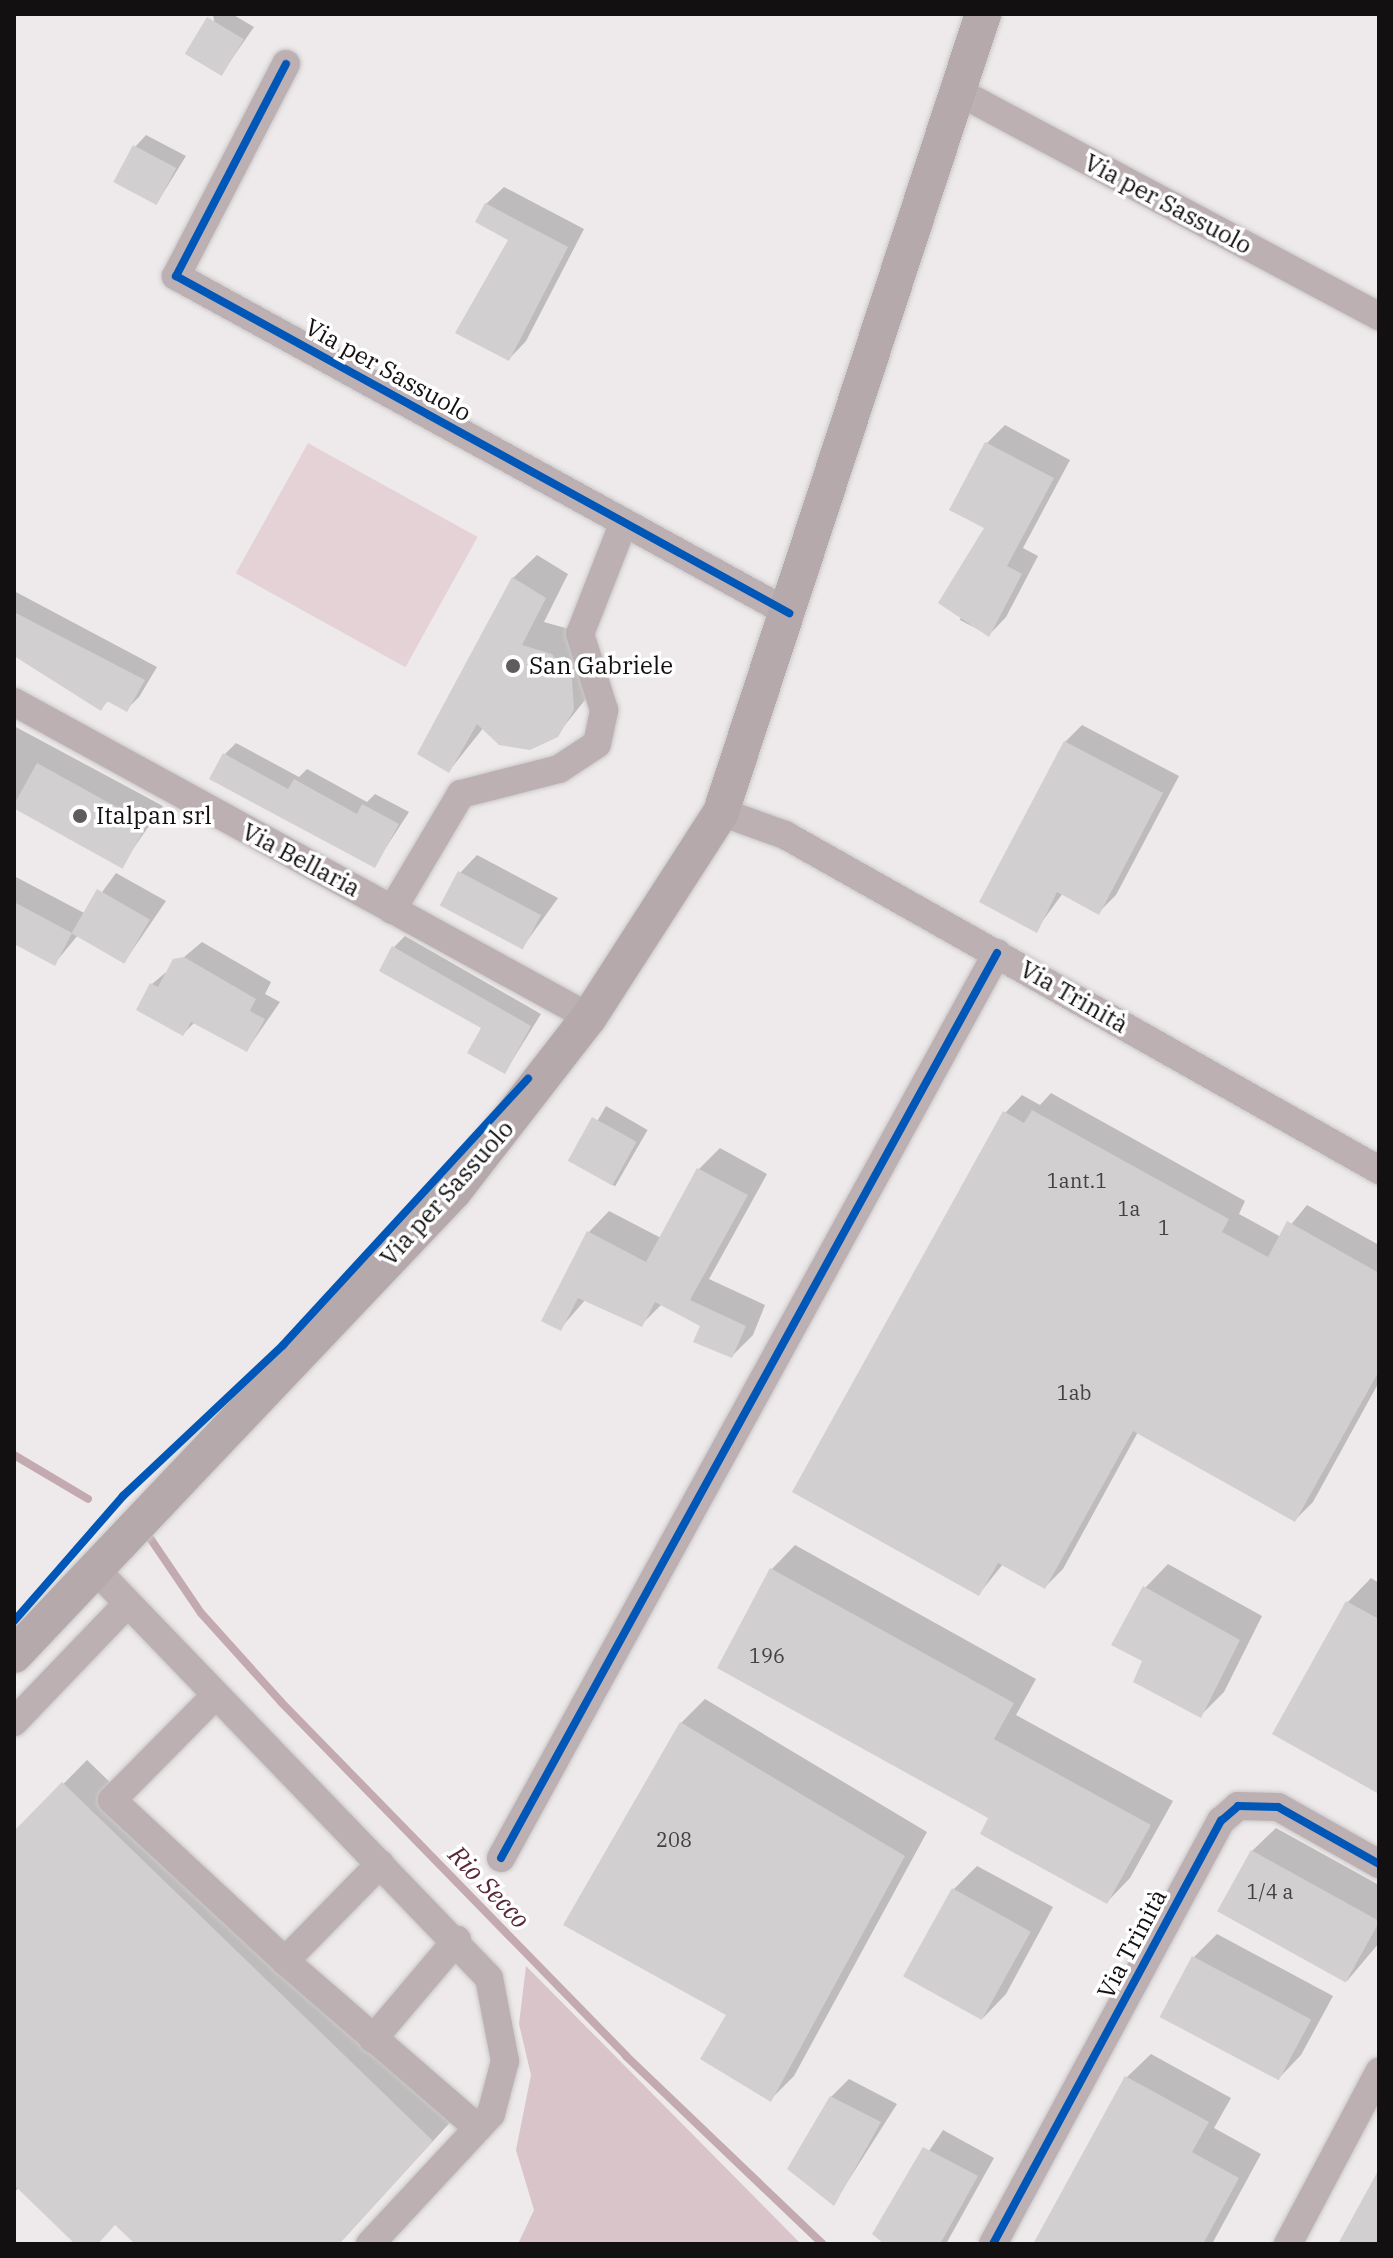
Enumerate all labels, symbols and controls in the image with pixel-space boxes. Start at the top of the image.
street label: Via per Sassuolo [1079,148,1257,260]
street label: Via per Sassuolo [300,312,476,428]
place label: San Gabriele [529,652,673,680]
marker: San Gabriele [504,657,522,675]
place label: Italpan srl [96,802,212,830]
marker: Italpan srl [71,807,89,825]
street label: Via Bellaria [237,817,365,903]
street label: Via Trinità [1015,955,1133,1039]
street label: Via per Sassuolo [374,1115,520,1271]
house number: 1ant.1 [1047,1168,1107,1192]
house number: 1a [1118,1196,1140,1220]
house number: 1 [1158,1215,1170,1239]
house number: 1ab [1057,1380,1091,1404]
house number: 196 [749,1643,785,1667]
house number: 208 [656,1827,692,1851]
water label: Rio Secco [442,1839,536,1935]
house number: 1/4 a [1247,1879,1293,1903]
street label: Via Trinità [1091,1884,1173,2004]

